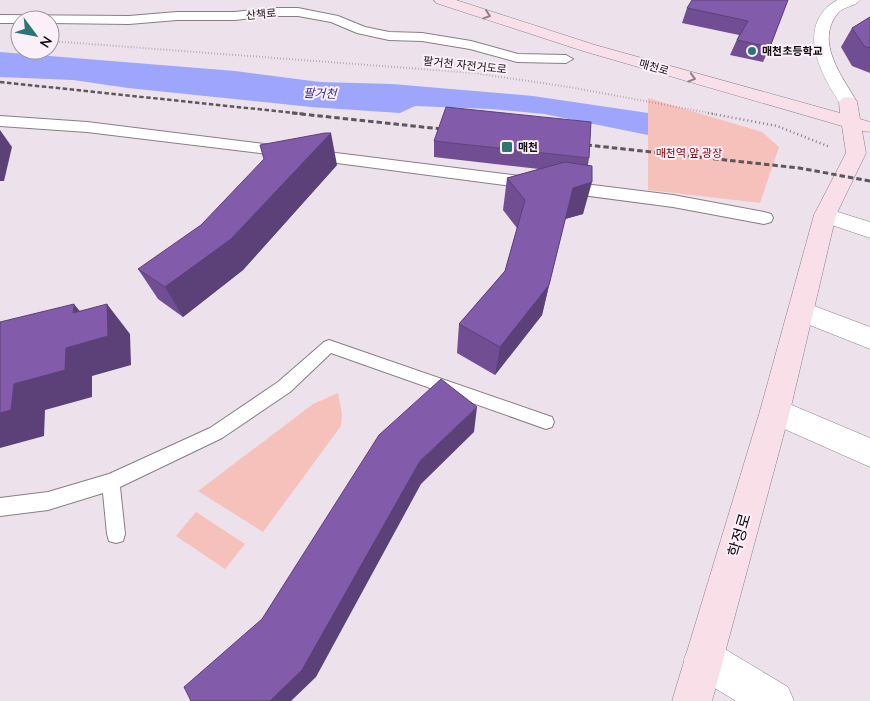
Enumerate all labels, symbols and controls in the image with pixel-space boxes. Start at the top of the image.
street label: 산책로 [245,6,277,22]
north arrow [10,10,60,60]
one-way arrow [482,10,491,20]
text: N [36,33,56,51]
place label: 매천초등학교 [762,44,823,58]
marker: 매천초등학교 [746,45,758,57]
street label: 팔거천 자전거도로 [423,54,507,76]
street label: 매천로 [637,56,671,78]
one-way arrow [688,73,696,83]
water label: 팔거천 [303,85,339,101]
marker: 매천 [500,140,514,154]
place label: 매천 [518,140,538,154]
park label: 매천역 앞 광장 [656,146,722,160]
street label: 학정로 [723,511,755,559]

